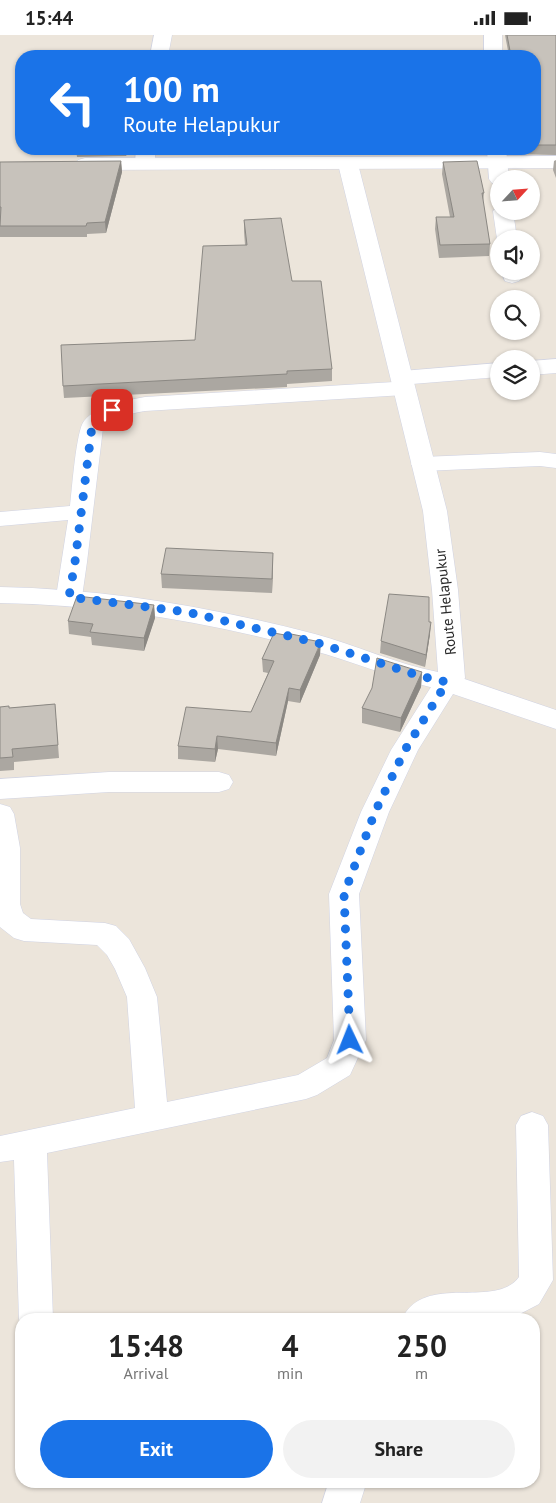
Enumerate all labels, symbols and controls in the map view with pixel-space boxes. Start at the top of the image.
text: 15:44 [25,6,73,30]
text: 100 m [123,66,220,112]
icon: left [40,70,105,135]
text: Route Helapukur [123,110,280,138]
north arrow [490,170,540,220]
map controls [490,170,540,400]
button: sound [490,230,540,280]
button: search [490,290,540,340]
button: layers [490,350,540,400]
pin [91,389,133,431]
icon: arrive [98,396,126,424]
street label: Route Helapukur [430,548,460,656]
position arrow [323,1013,375,1065]
text: 15:48 [108,1326,184,1365]
text: 4 [282,1326,299,1365]
text: 250 [396,1326,447,1365]
text: Arrival [124,1363,168,1383]
text: min [277,1363,303,1383]
text: m [415,1363,428,1383]
button: Exit [40,1420,273,1478]
button: Share [283,1420,515,1478]

